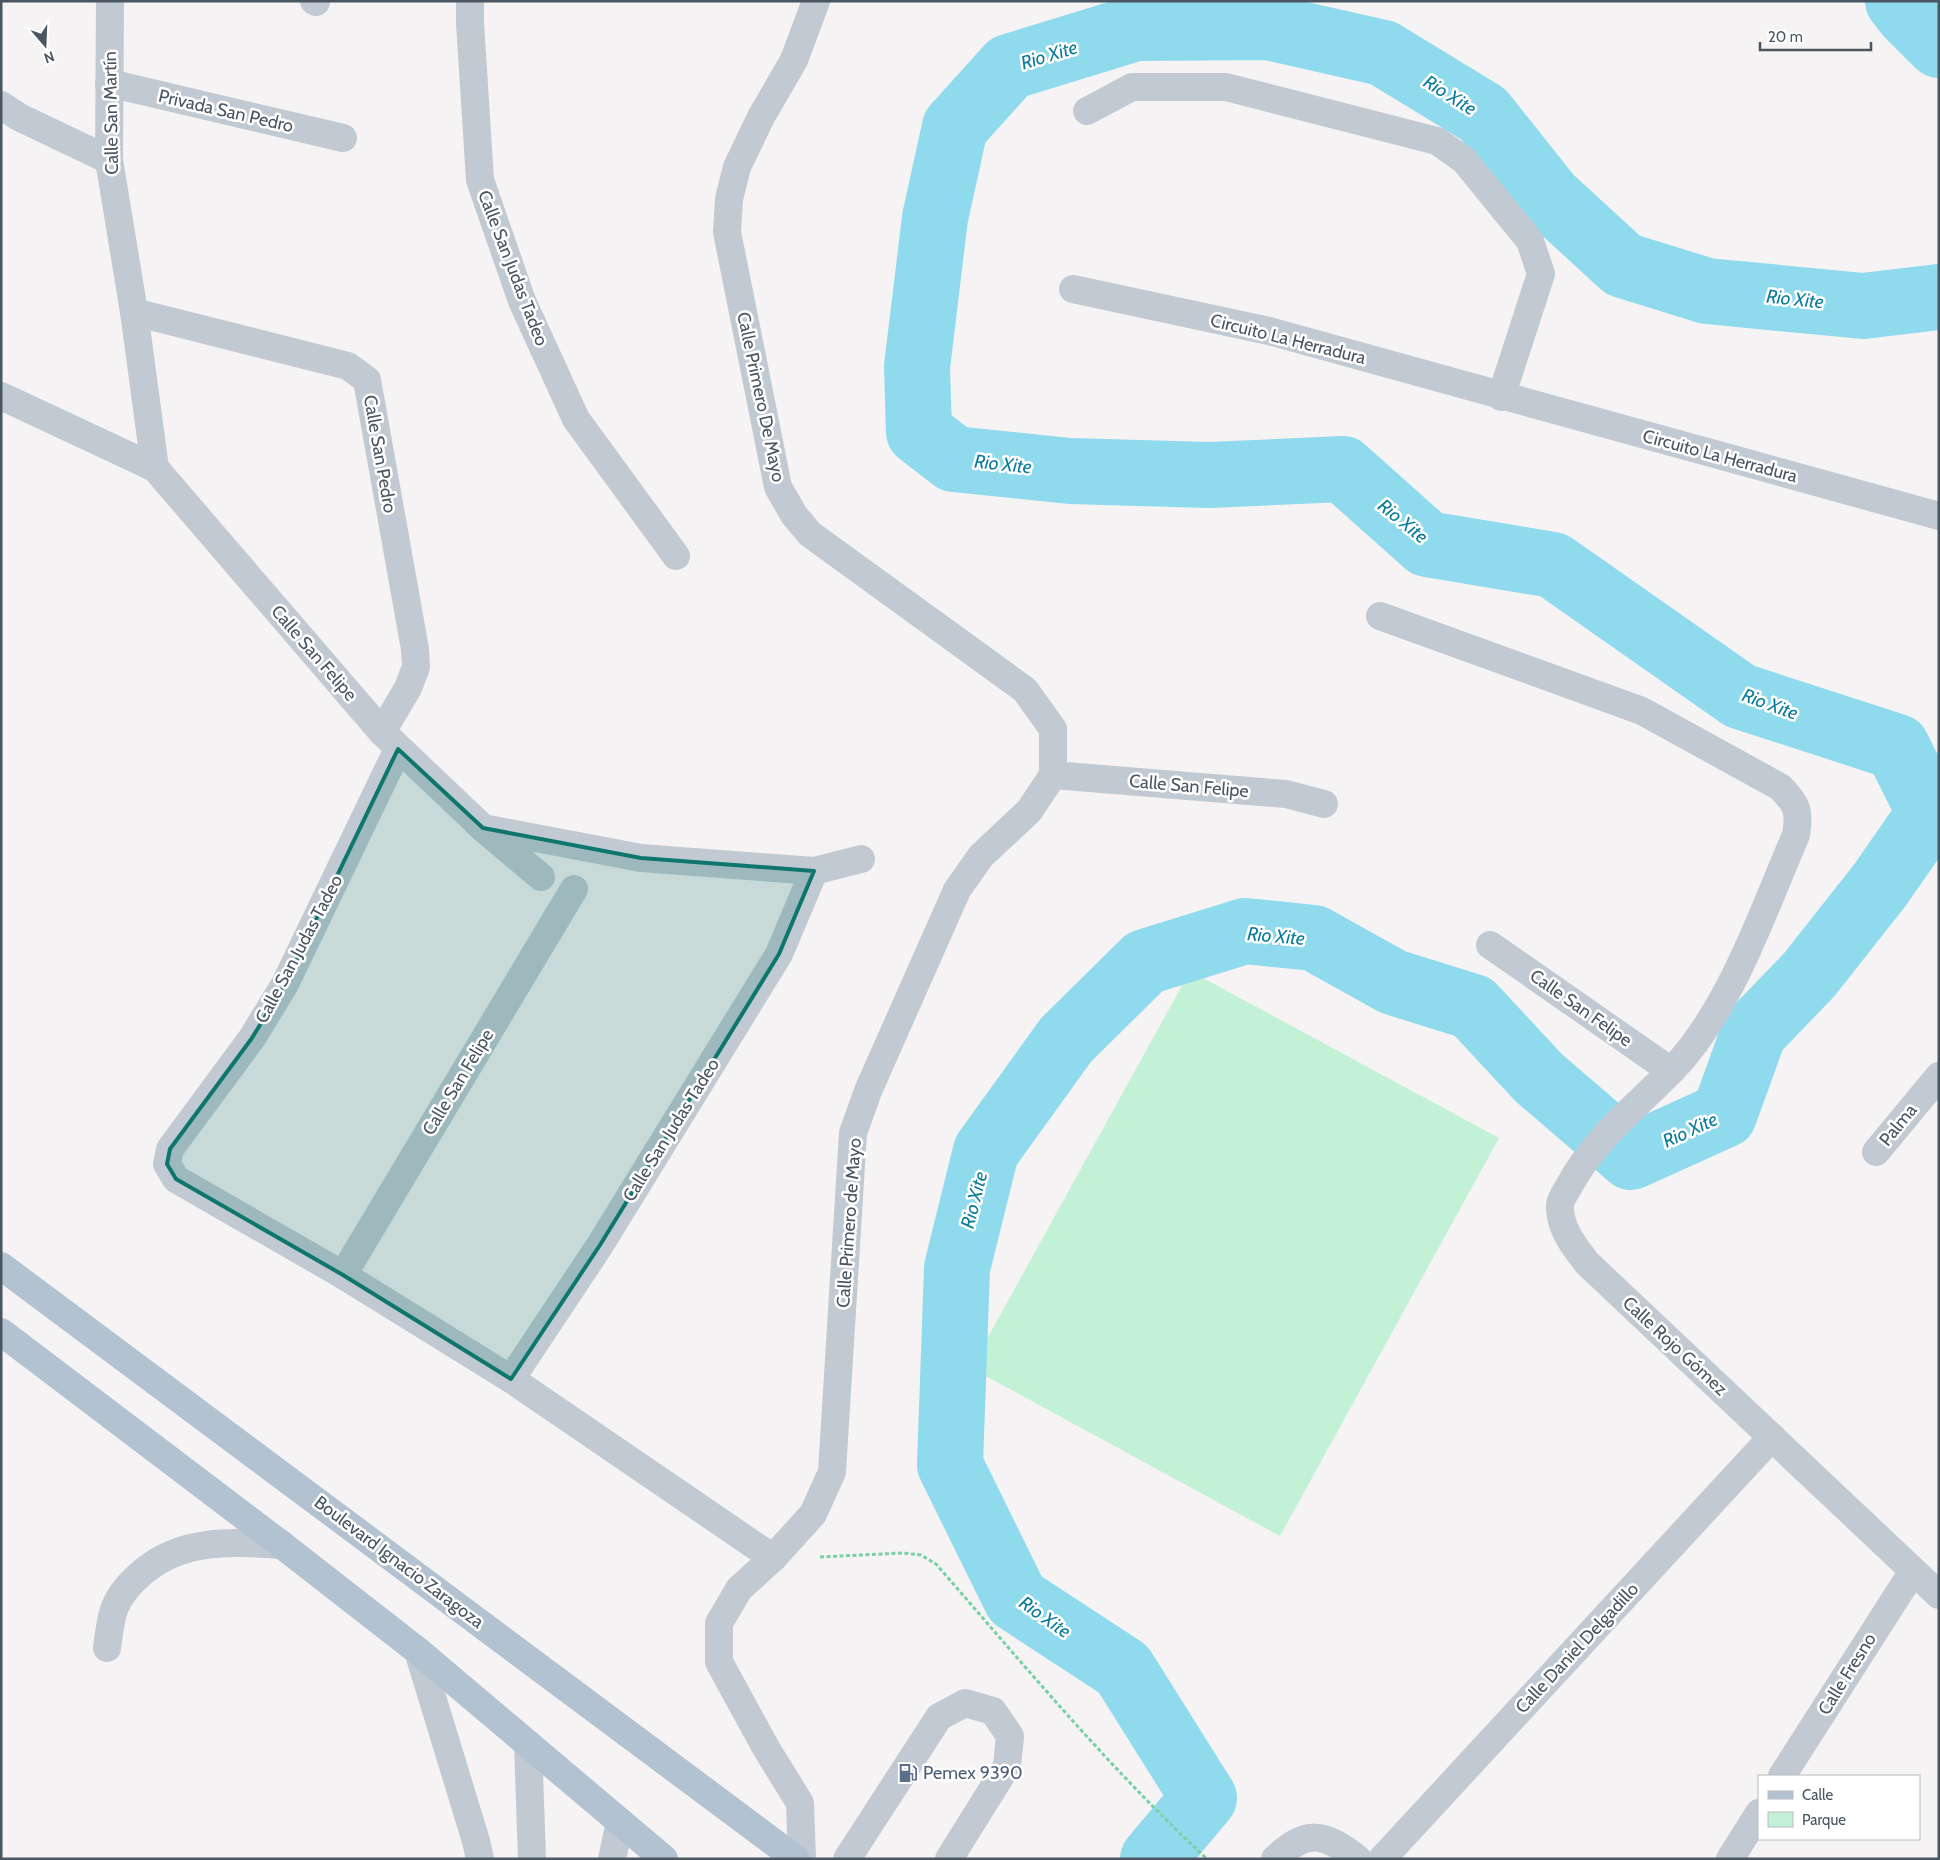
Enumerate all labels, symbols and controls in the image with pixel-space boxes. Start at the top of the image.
north arrow [20,20,70,70]
scale bar [1760,20,1871,52]
text: 20 m [1768,28,1803,46]
water label: Rio Xite [1018,35,1080,74]
text: N [42,47,57,67]
street label: Calle San Martín [99,51,123,175]
water label: Rio Xite [1419,70,1481,120]
street label: Privada San Pedro [156,85,296,137]
street label: Calle San Judas Tadeo [473,187,553,349]
water label: Rio Xite [1765,285,1825,313]
street label: Circuito La Herradura [1208,309,1368,369]
street label: Calle Primero De Mayo [732,310,790,484]
street label: Calle San Pedro [359,393,401,515]
street label: Circuito La Herradura [1640,425,1800,487]
water label: Rio Xite [973,450,1033,478]
water label: Rio Xite [1373,494,1433,548]
street label: Calle San Felipe [266,601,362,705]
water label: Rio Xite [1739,683,1801,725]
street label: Calle San Felipe [1128,770,1250,802]
street label: Calle San Judas Tadeo [251,871,347,1027]
water label: Rio Xite [1246,922,1306,950]
street label: Calle San Felipe [1526,965,1636,1051]
street label: Calle San Felipe [418,1025,498,1139]
street label: Calle San Judas Tadeo [618,1054,724,1206]
street label: Palma [1875,1099,1922,1150]
water label: Rio Xite [1659,1107,1721,1153]
street label: Calle Primero de Mayo [832,1137,866,1309]
water label: Rio Xite [956,1169,992,1231]
street label: Calle Rojo Gómez [1618,1292,1732,1400]
street label: Boulevard Ignacio Zaragoza [310,1491,488,1633]
street label: Calle Daniel Delgadillo [1511,1578,1643,1718]
water label: Rio Xite [1015,1591,1075,1643]
street label: Calle Fresno [1813,1629,1881,1719]
fuel station icon: Pemex 9390 [897,1762,919,1784]
place label: Pemex 9390 [923,1762,1023,1784]
legend [1758,1775,1920,1840]
text: Calle [1802,1786,1833,1804]
text: Parque [1802,1811,1846,1829]

